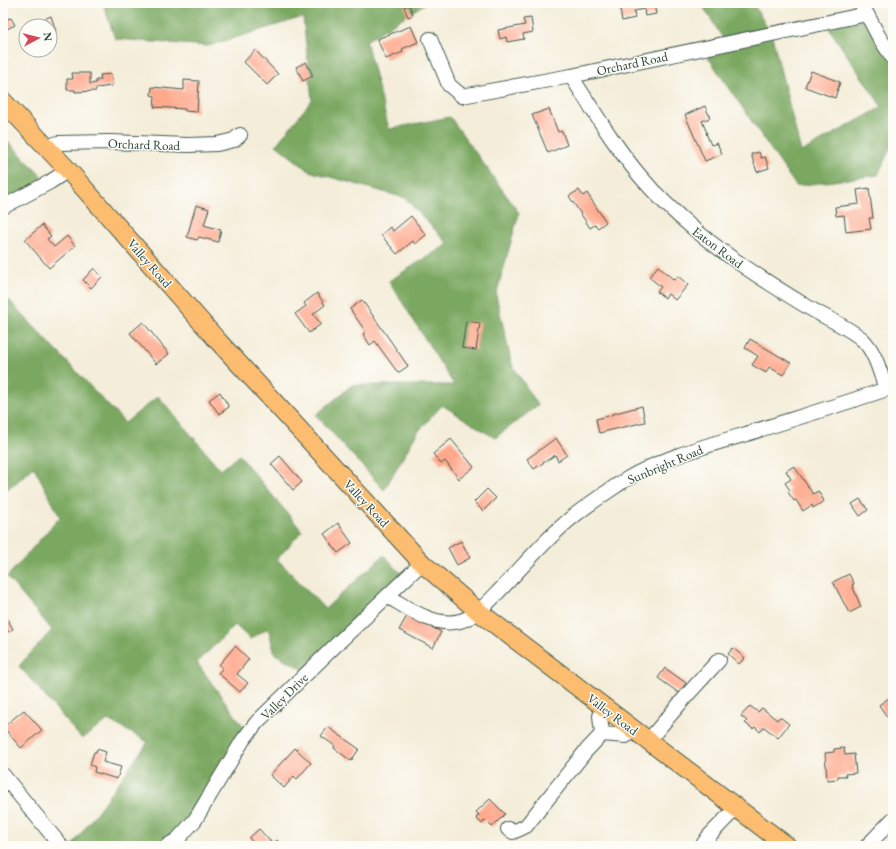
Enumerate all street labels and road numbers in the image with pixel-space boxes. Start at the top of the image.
street label: Orchard Road [595,48,670,79]
street label: Orchard Road [108,135,181,154]
street label: Eaton Road [689,223,747,272]
street label: Valley Road [124,235,176,292]
street label: Sunbright Road [625,441,706,488]
street label: Valley Road [340,476,393,531]
street label: Valley Drive [257,669,312,724]
street label: Valley Road [584,690,642,739]

